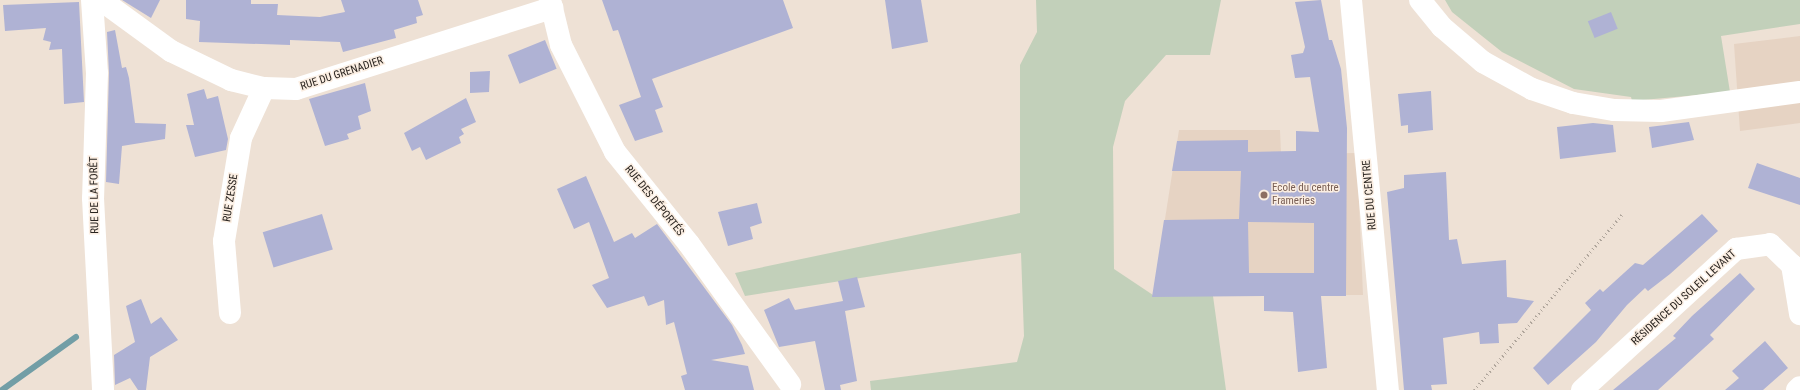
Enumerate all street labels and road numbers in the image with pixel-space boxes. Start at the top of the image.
street label: RUE DU GRENADIER [299,54,385,94]
street label: RUE DE LA FORÊT [88,156,102,234]
street label: RUE DU CENTRE [1360,159,1380,231]
street label: RUE DES DÉPORTÉS [622,163,686,239]
street label: RUE ZESSE [221,173,241,223]
street label: RÉSIDENCE DU SOLEIL LEVANT [1629,248,1739,348]

